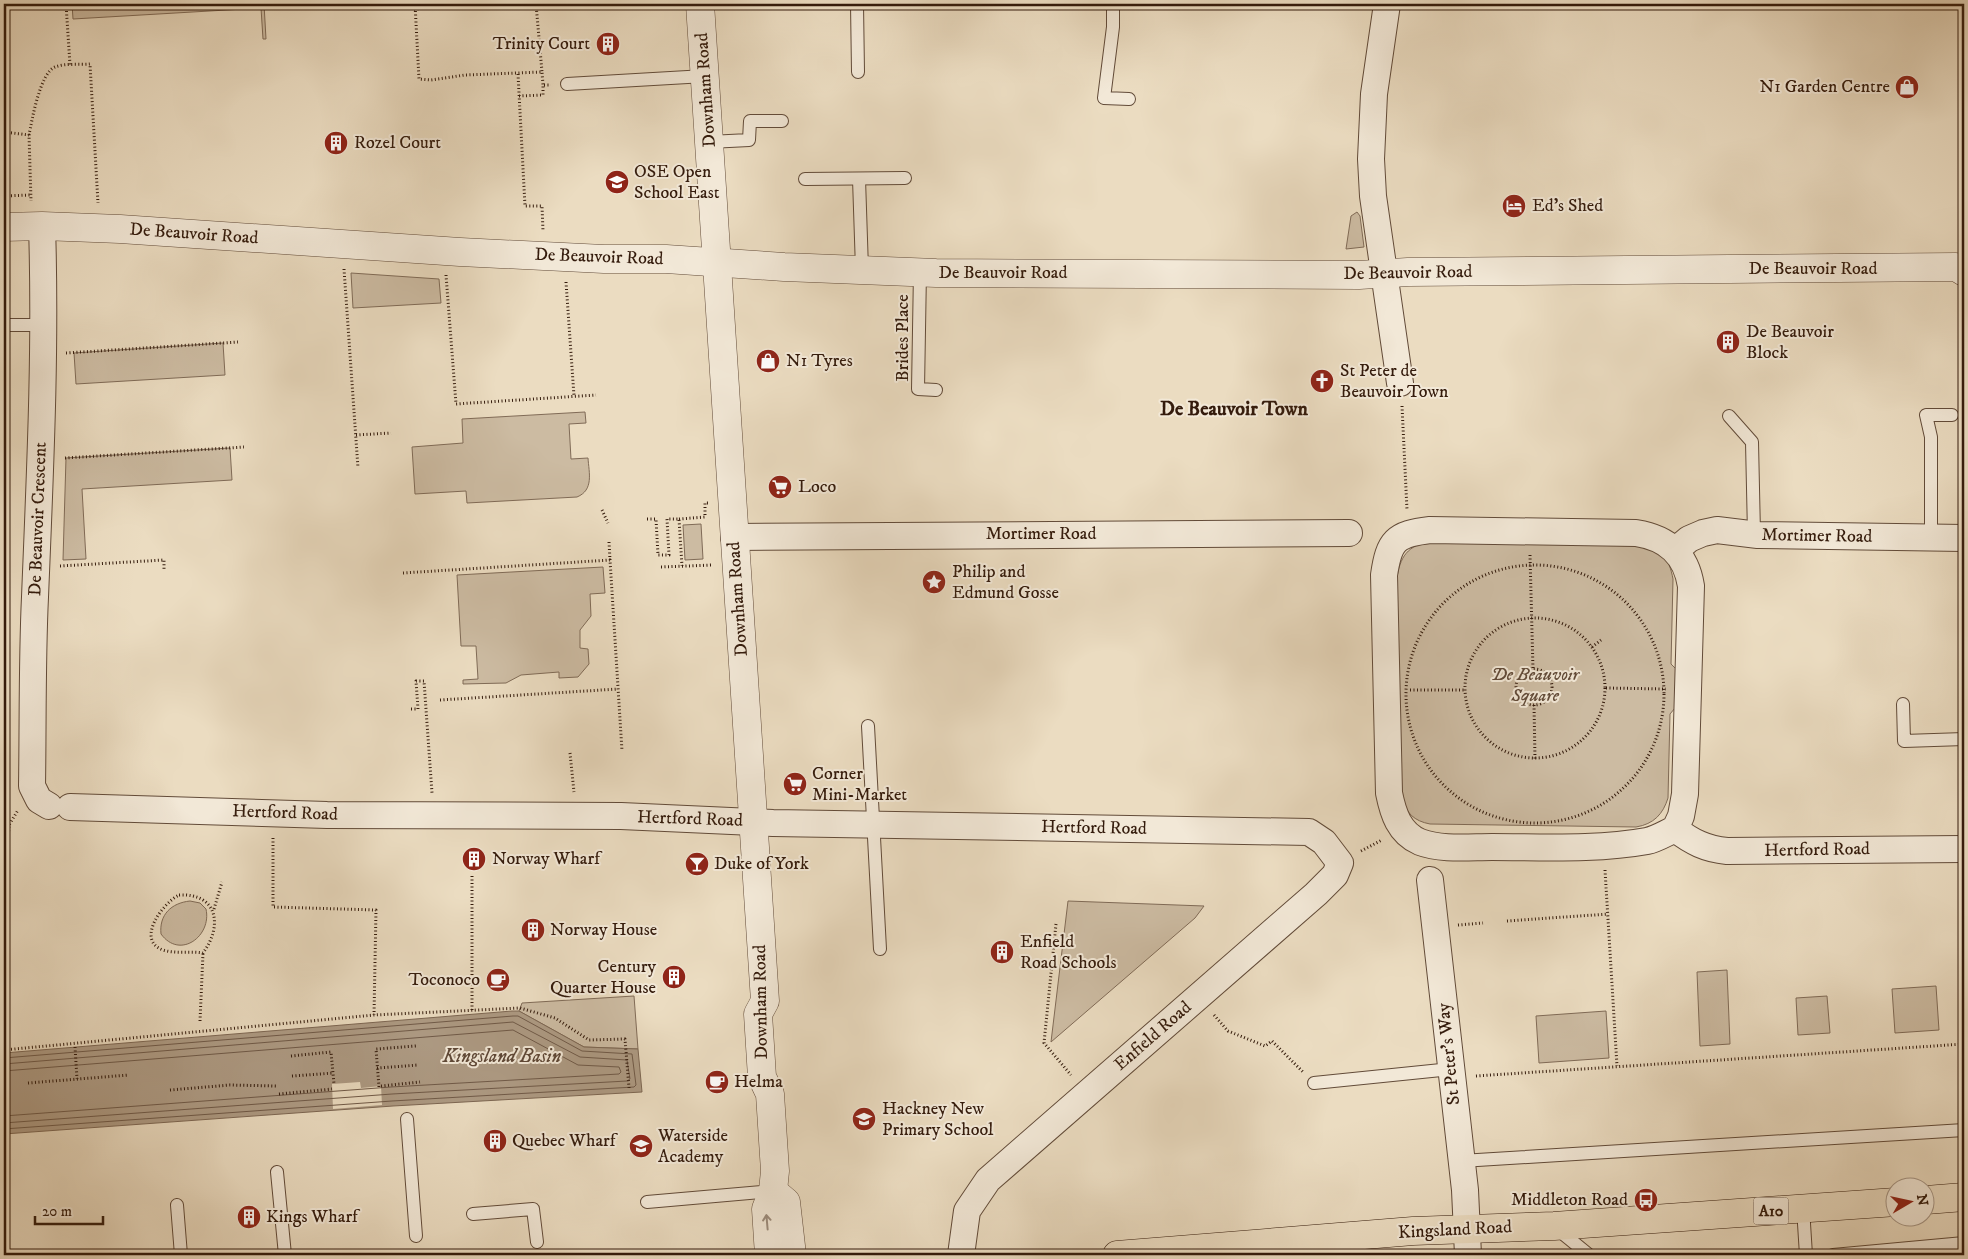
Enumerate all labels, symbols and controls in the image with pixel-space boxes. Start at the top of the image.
building icon: Trinity Court [595,31,621,57]
street label: Downham Road [691,32,721,148]
place label: Trinity Court [493,33,590,55]
shop icon: N1 Garden Centre [1894,74,1920,100]
place label: N1 Garden Centre [1760,76,1890,98]
building icon: Rozel Court [323,130,349,156]
place label: Rozel Court [354,132,441,154]
place label: OSE Open School East [634,161,720,204]
school or university icon: OSE Open School East [604,169,630,195]
hotel icon: Ed's Shed [1501,193,1527,219]
place label: Ed's Shed [1532,195,1603,217]
street label: De Beauvoir Road [129,219,259,249]
street label: De Beauvoir Road [534,244,664,270]
street label: De Beauvoir Road [1749,258,1877,280]
street label: De Beauvoir Road [1343,261,1473,285]
street label: De Beauvoir Road [939,262,1067,284]
street label: Brides Place [892,294,914,382]
place label: De Beauvoir Block [1746,321,1834,364]
building icon: De Beauvoir Block [1715,329,1741,355]
shop icon: N1 Tyres [755,348,781,374]
place label: N1 Tyres [786,350,853,372]
place label: St Peter de Beauvoir Town [1340,360,1449,403]
church icon: St Peter de Beauvoir Town [1309,368,1335,394]
district label: De Beauvoir Town [1160,397,1308,422]
street label: De Beauvoir Crescent [24,441,52,596]
supermarket icon: Loco [767,474,793,500]
place label: Loco [798,476,836,498]
street label: Mortimer Road [986,523,1096,545]
street label: Mortimer Road [1761,524,1873,548]
street label: Downham Road [723,541,753,657]
place label: Philip and Edmund Gosse [952,561,1059,604]
place icon: Philip and Edmund Gosse [921,569,947,595]
park label: De Beauvoir Square [1491,664,1581,707]
place label: Corner Mini-Market [812,763,907,806]
supermarket icon: Corner Mini-Market [782,771,808,797]
street label: Hertford Road [232,800,338,826]
street label: Hertford Road [637,806,743,832]
street label: Hertford Road [1041,816,1147,840]
street label: Hertford Road [1764,838,1870,862]
building icon: Norway Wharf [461,846,487,872]
place label: Norway Wharf [492,848,603,870]
bar icon: Duke of York [684,851,710,877]
place label: Duke of York [714,853,809,875]
building icon: Norway House [520,917,546,943]
place label: Norway House [550,919,657,941]
place label: Enfield Road Schools [1020,931,1117,974]
building icon: Enfield Road Schools [989,939,1015,965]
street label: Downham Road [749,944,773,1060]
place label: Century Quarter House [550,956,656,999]
building icon: Century Quarter House [661,964,687,990]
cafe icon: Toconoco [485,967,511,993]
place label: Toconoco [408,969,480,991]
street label: Enfield Road [1110,996,1196,1076]
street label: St Peter's Way [1433,1001,1465,1106]
water label: Kingsland Basin [442,1045,562,1068]
cafe icon: Helma [704,1069,730,1095]
place label: Helma [734,1071,783,1093]
place label: Hackney New Primary School [882,1098,994,1141]
school or university icon: Hackney New Primary School [851,1106,877,1132]
place label: Waterside Academy [657,1125,728,1168]
building icon: Quebec Wharf [482,1128,508,1154]
place label: Quebec Wharf [512,1130,619,1152]
school or university icon: Waterside Academy [628,1133,654,1159]
north arrow [1886,1176,1936,1226]
bus stop icon: Middleton Road [1633,1187,1659,1213]
place label: Middleton Road [1511,1189,1628,1211]
text: N [1912,1193,1932,1208]
scale bar [35,1194,102,1226]
road number: A10 [1754,1198,1788,1224]
text: 20 m [42,1202,72,1221]
building icon: Kings Wharf [236,1204,262,1230]
place label: Kings Wharf [266,1206,361,1228]
one-way arrow [762,1214,772,1230]
street label: Kingsland Road [1398,1216,1513,1244]

